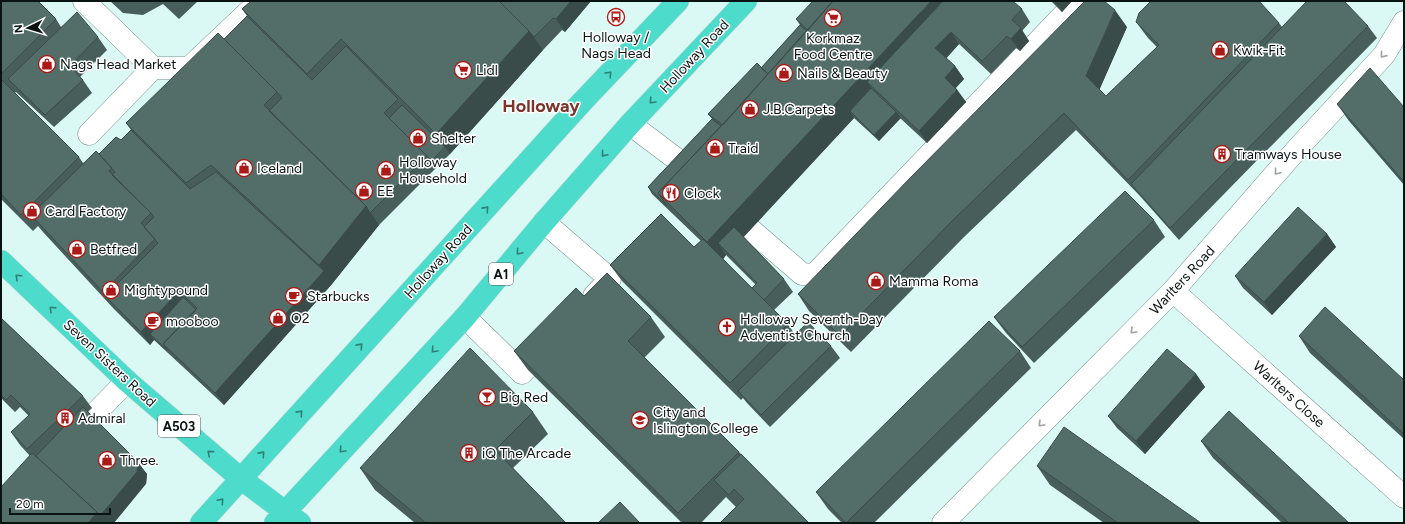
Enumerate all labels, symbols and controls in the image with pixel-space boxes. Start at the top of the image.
bus stop icon: Holloway / Nags Head [606,7,626,27]
north arrow [8,8,48,48]
supermarket icon: Korkmaz Food Centre [823,8,843,28]
street label: Holloway Road [656,16,733,96]
text: N [12,24,25,34]
place label: Holloway / Nags Head [581,29,651,62]
place label: Korkmaz Food Centre [794,30,873,63]
shop icon: Kwik-Fit [1210,40,1230,60]
place label: Kwik-Fit [1233,42,1284,59]
one-way arrow [1380,50,1387,58]
shop icon: Nags Head Market [37,54,57,74]
place label: Nags Head Market [60,56,176,73]
supermarket icon: Lidl [453,60,473,80]
place label: Lidl [476,62,498,79]
shop icon: Nails & Beauty [774,63,794,83]
place label: Nails & Beauty [797,65,888,82]
one-way arrow [604,71,612,79]
district label: Holloway [502,95,580,117]
one-way arrow [649,96,657,104]
shop icon: J.B.Carpets [740,99,760,119]
place label: J.B.Carpets [763,101,834,118]
shop icon: Shelter [408,128,428,148]
place label: Shelter [431,130,476,147]
shop icon: Traid [705,138,725,158]
place label: Traid [728,140,758,157]
building icon: Tramways House [1212,144,1232,164]
place label: Tramways House [1235,146,1342,163]
one-way arrow [602,149,609,156]
place label: Holloway Household [399,154,467,187]
shop icon: Iceland [234,158,254,178]
place label: Iceland [257,160,302,177]
shop icon: Holloway Household [376,160,396,180]
one-way arrow [1275,168,1282,175]
shop icon: EE [354,181,374,201]
place label: EE [377,183,394,200]
restaurant icon: Clock [661,183,681,203]
place label: Clock [684,185,720,202]
shop icon: Card Factory [22,201,42,221]
place label: Card Factory [45,203,127,220]
one-way arrow [481,206,488,214]
street label: Holloway Road [401,221,476,302]
shop icon: Betfred [67,239,87,259]
place label: Betfred [90,241,137,258]
street label: Warlters Road [1146,242,1218,318]
one-way arrow [517,247,524,254]
road number: A1 [489,263,513,285]
shop icon: Mamma Roma [866,271,886,291]
place label: Mamma Roma [889,273,978,290]
one-way arrow [15,274,23,282]
shop icon: Mightypound [101,280,121,300]
place label: Mightypound [124,282,208,299]
cafe icon: Starbucks [284,286,304,306]
place label: Starbucks [307,288,370,305]
one-way arrow [49,306,57,314]
shop icon: O2 [268,308,288,328]
place label: O2 [291,310,310,327]
cafe icon: mooboo [143,311,163,331]
place label: Holloway Seventh-Day Adventist Church [740,311,884,344]
place label: mooboo [166,313,219,330]
street label: Seven Sisters Road [60,316,159,411]
church icon: Holloway Seventh-Day Adventist Church [717,317,737,337]
one-way arrow [1130,326,1138,334]
one-way arrow [356,343,363,351]
one-way arrow [431,345,439,353]
street label: Warlters Close [1249,358,1328,431]
bar icon: Big Red [477,387,497,407]
place label: Big Red [500,389,548,406]
place label: City and Islington College [653,404,759,437]
building icon: Admiral [55,408,75,428]
place label: Admiral [78,410,126,427]
one-way arrow [295,410,302,418]
school or university icon: City and Islington College [630,410,650,430]
road number: A503 [158,415,200,437]
one-way arrow [1038,419,1046,427]
building icon: iQ The Arcade [459,443,479,463]
one-way arrow [339,445,347,453]
place label: iQ The Arcade [482,445,571,462]
shop icon: Three. [97,450,117,470]
one-way arrow [208,450,215,457]
one-way arrow [257,451,265,459]
place label: Three. [120,452,159,469]
scale bar [10,490,110,516]
text: 20 m [16,497,44,511]
one-way arrow [216,498,223,505]

